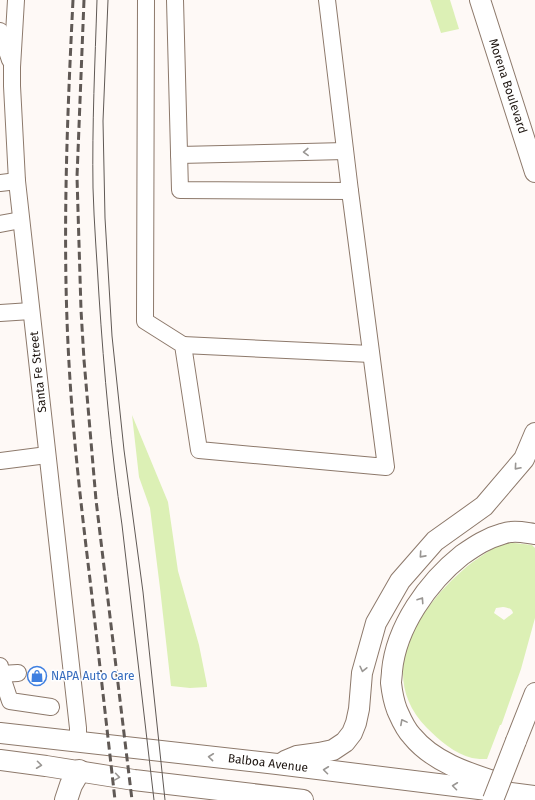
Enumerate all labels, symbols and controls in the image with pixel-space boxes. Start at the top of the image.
street label: Morena Boulevard [486,37,530,135]
one-way arrow [303,147,309,156]
street label: Santa Fe Street [27,330,49,413]
one-way arrow [514,462,521,470]
one-way arrow [420,551,427,558]
one-way arrow [416,598,423,605]
shop icon: NAPA Auto Care [26,665,48,687]
one-way arrow [360,666,368,672]
place label: NAPA Auto Care [51,669,135,683]
one-way arrow [400,719,408,726]
street label: Balboa Avenue [227,751,309,775]
one-way arrow [208,752,214,761]
one-way arrow [36,760,42,769]
one-way arrow [323,766,329,775]
one-way arrow [114,772,120,781]
one-way arrow [452,782,458,791]

